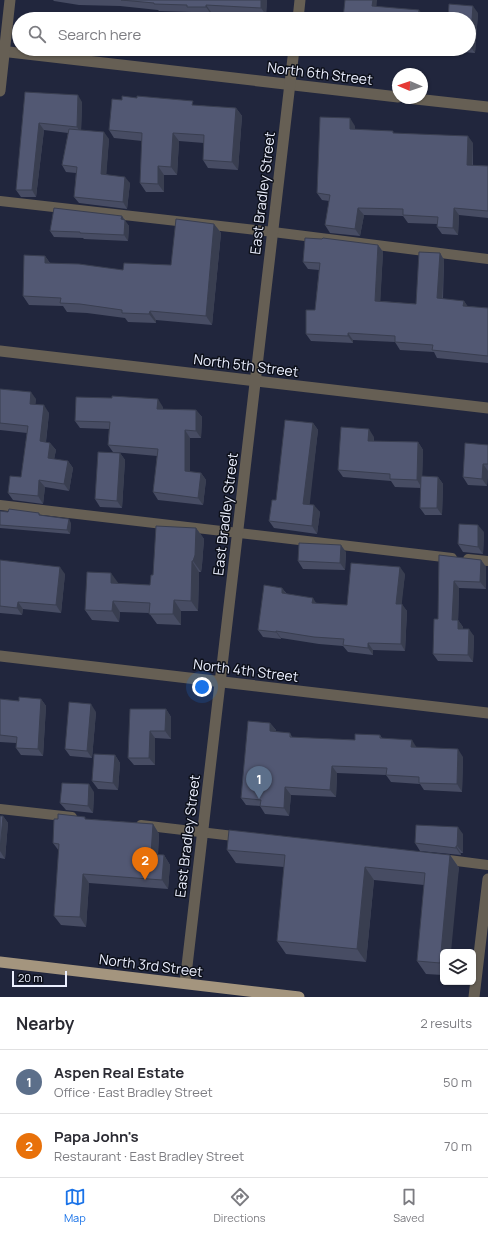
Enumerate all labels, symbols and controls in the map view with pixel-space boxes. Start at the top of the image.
search box [12,12,476,56]
icon: search [26,23,48,45]
text: Search here [58,24,141,45]
street label: North 6th Street [266,57,374,89]
north arrow [392,68,428,104]
street label: East Bradley Street [245,130,279,255]
street label: North 5th Street [192,349,300,381]
street label: East Bradley Street [208,451,242,576]
street label: North 4th Street [192,654,300,686]
your location [192,677,212,697]
pin: 1 [246,766,272,799]
street label: East Bradley Street [170,773,204,898]
pin: 2 [132,847,158,880]
street label: North 3rd Street [98,949,204,981]
map controls [440,949,476,985]
button: layers [440,949,476,985]
scale bar [12,969,67,988]
text: 20 m [18,970,43,985]
text: Nearby [16,1012,74,1035]
text: 2 results [420,1014,472,1032]
text: Aspen Real Estate [54,1062,184,1083]
text: 1 [26,1073,32,1091]
text: 50 m [443,1073,472,1091]
text: Office · East Bradley Street [54,1083,213,1101]
text: Papa John's [54,1126,139,1147]
text: 2 [25,1137,33,1155]
text: 70 m [444,1137,472,1155]
text: Restaurant · East Bradley Street [54,1147,244,1165]
tab: Map [64,1186,86,1225]
tab: Directions [213,1186,266,1225]
tab: Saved [393,1186,424,1225]

